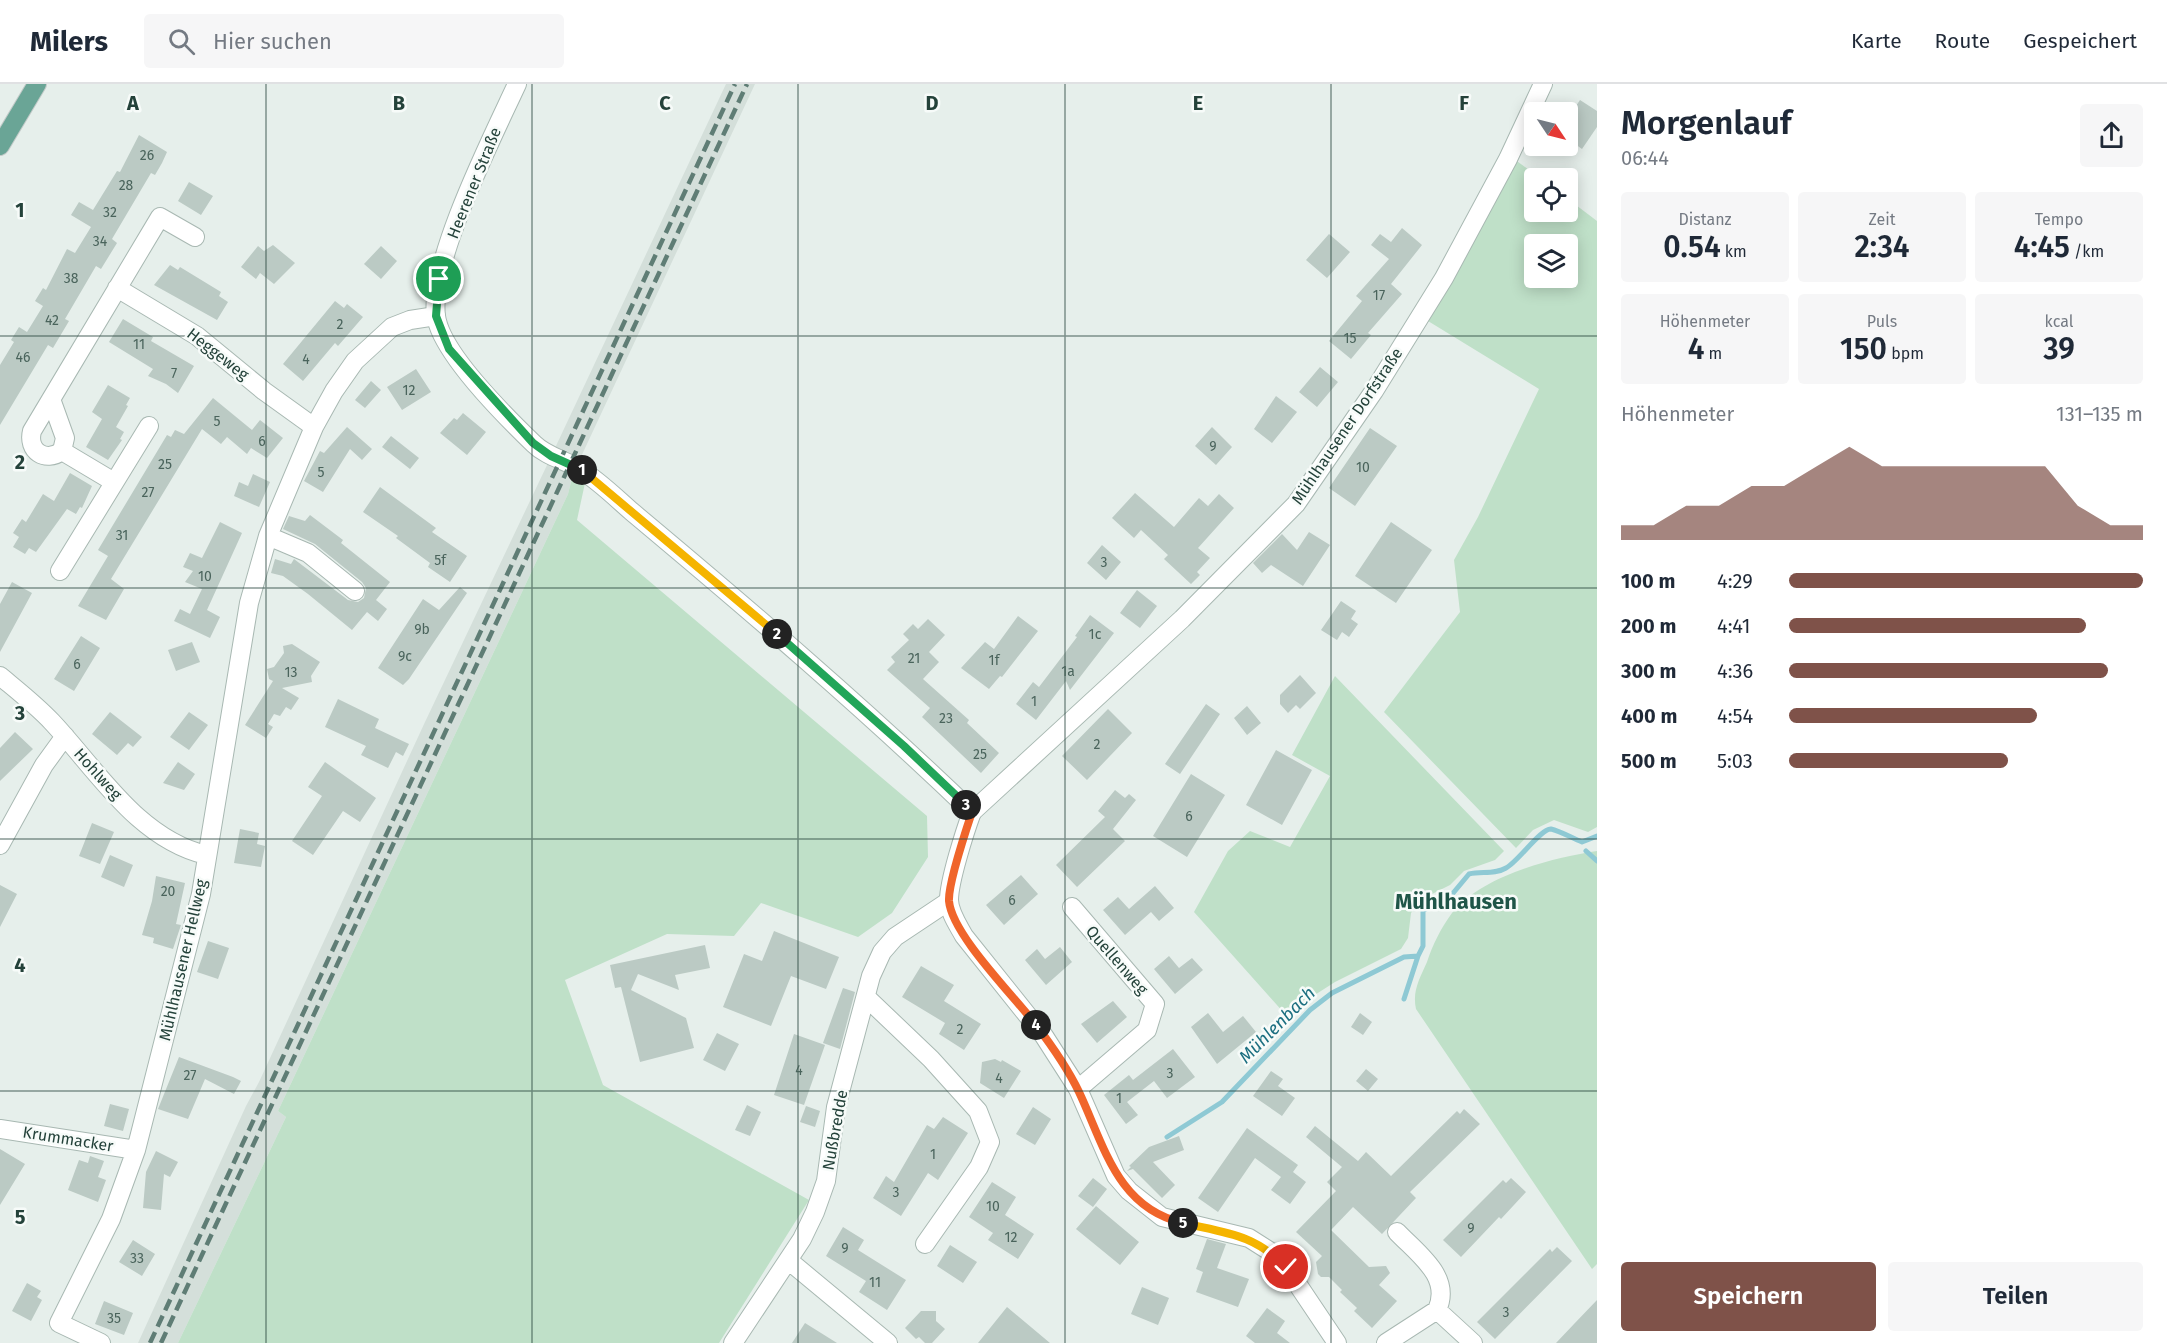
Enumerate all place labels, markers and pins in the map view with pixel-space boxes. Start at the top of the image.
pin [413,253,464,304]
pin: 1 [567,455,597,485]
pin: 2 [762,619,792,649]
pin: 3 [951,790,981,820]
pin: 4 [1021,1010,1051,1040]
pin: 5 [1168,1208,1198,1238]
pin [1260,1241,1311,1292]

